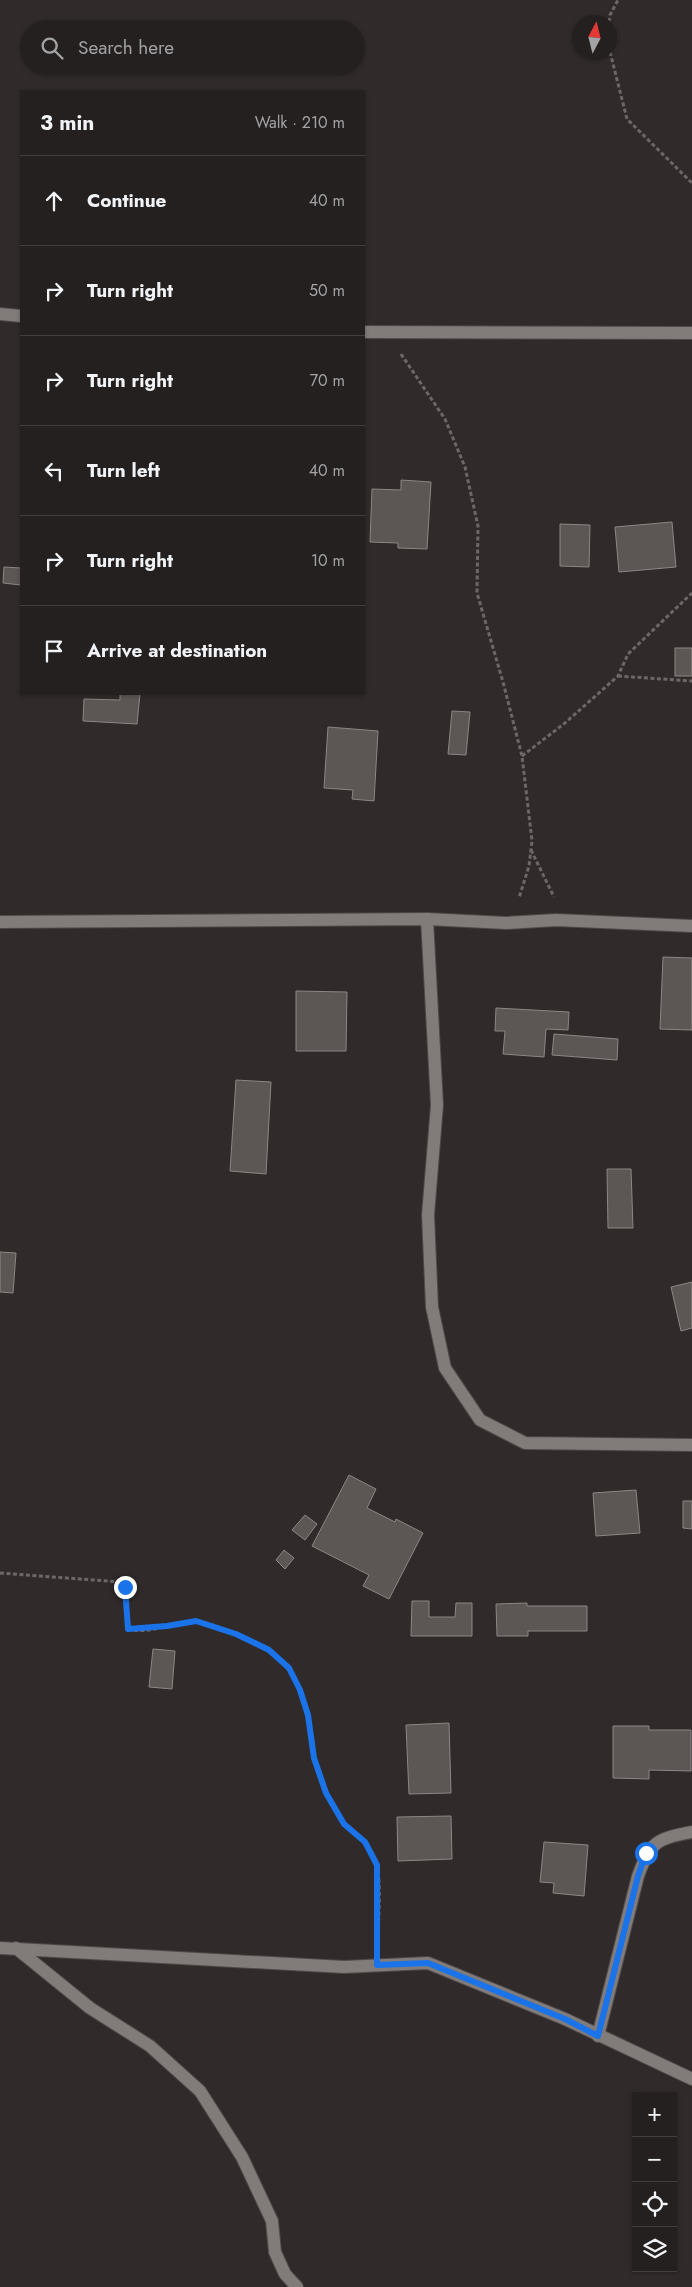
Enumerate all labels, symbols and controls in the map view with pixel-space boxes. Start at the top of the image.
north arrow [572,15,617,60]
search box [20,20,365,75]
icon: search [38,34,66,62]
text: Search here [78,34,174,61]
text: 3 min [40,108,94,138]
text: Walk · 210 m [255,111,345,134]
icon: ahead [40,187,68,215]
text: Continue [87,187,166,214]
text: 40 m [309,189,345,212]
icon: right [40,277,68,305]
text: Turn right [87,277,173,304]
text: 50 m [309,279,345,302]
icon: right [40,367,68,395]
text: Turn right [87,367,173,394]
text: 70 m [310,369,345,392]
icon: left [40,457,68,485]
text: Turn left [87,457,160,484]
text: 40 m [309,459,345,482]
icon: right [40,547,68,575]
text: Turn right [87,547,173,574]
text: 10 m [311,549,345,572]
icon: arrive [40,637,68,665]
text: Arrive at destination [87,637,267,664]
route end [114,1576,137,1599]
route start [635,1842,658,1865]
map controls [632,2092,677,2272]
button: + [632,2092,677,2137]
button: − [632,2137,677,2182]
button: locate [632,2182,677,2227]
button: layers [632,2227,677,2272]

